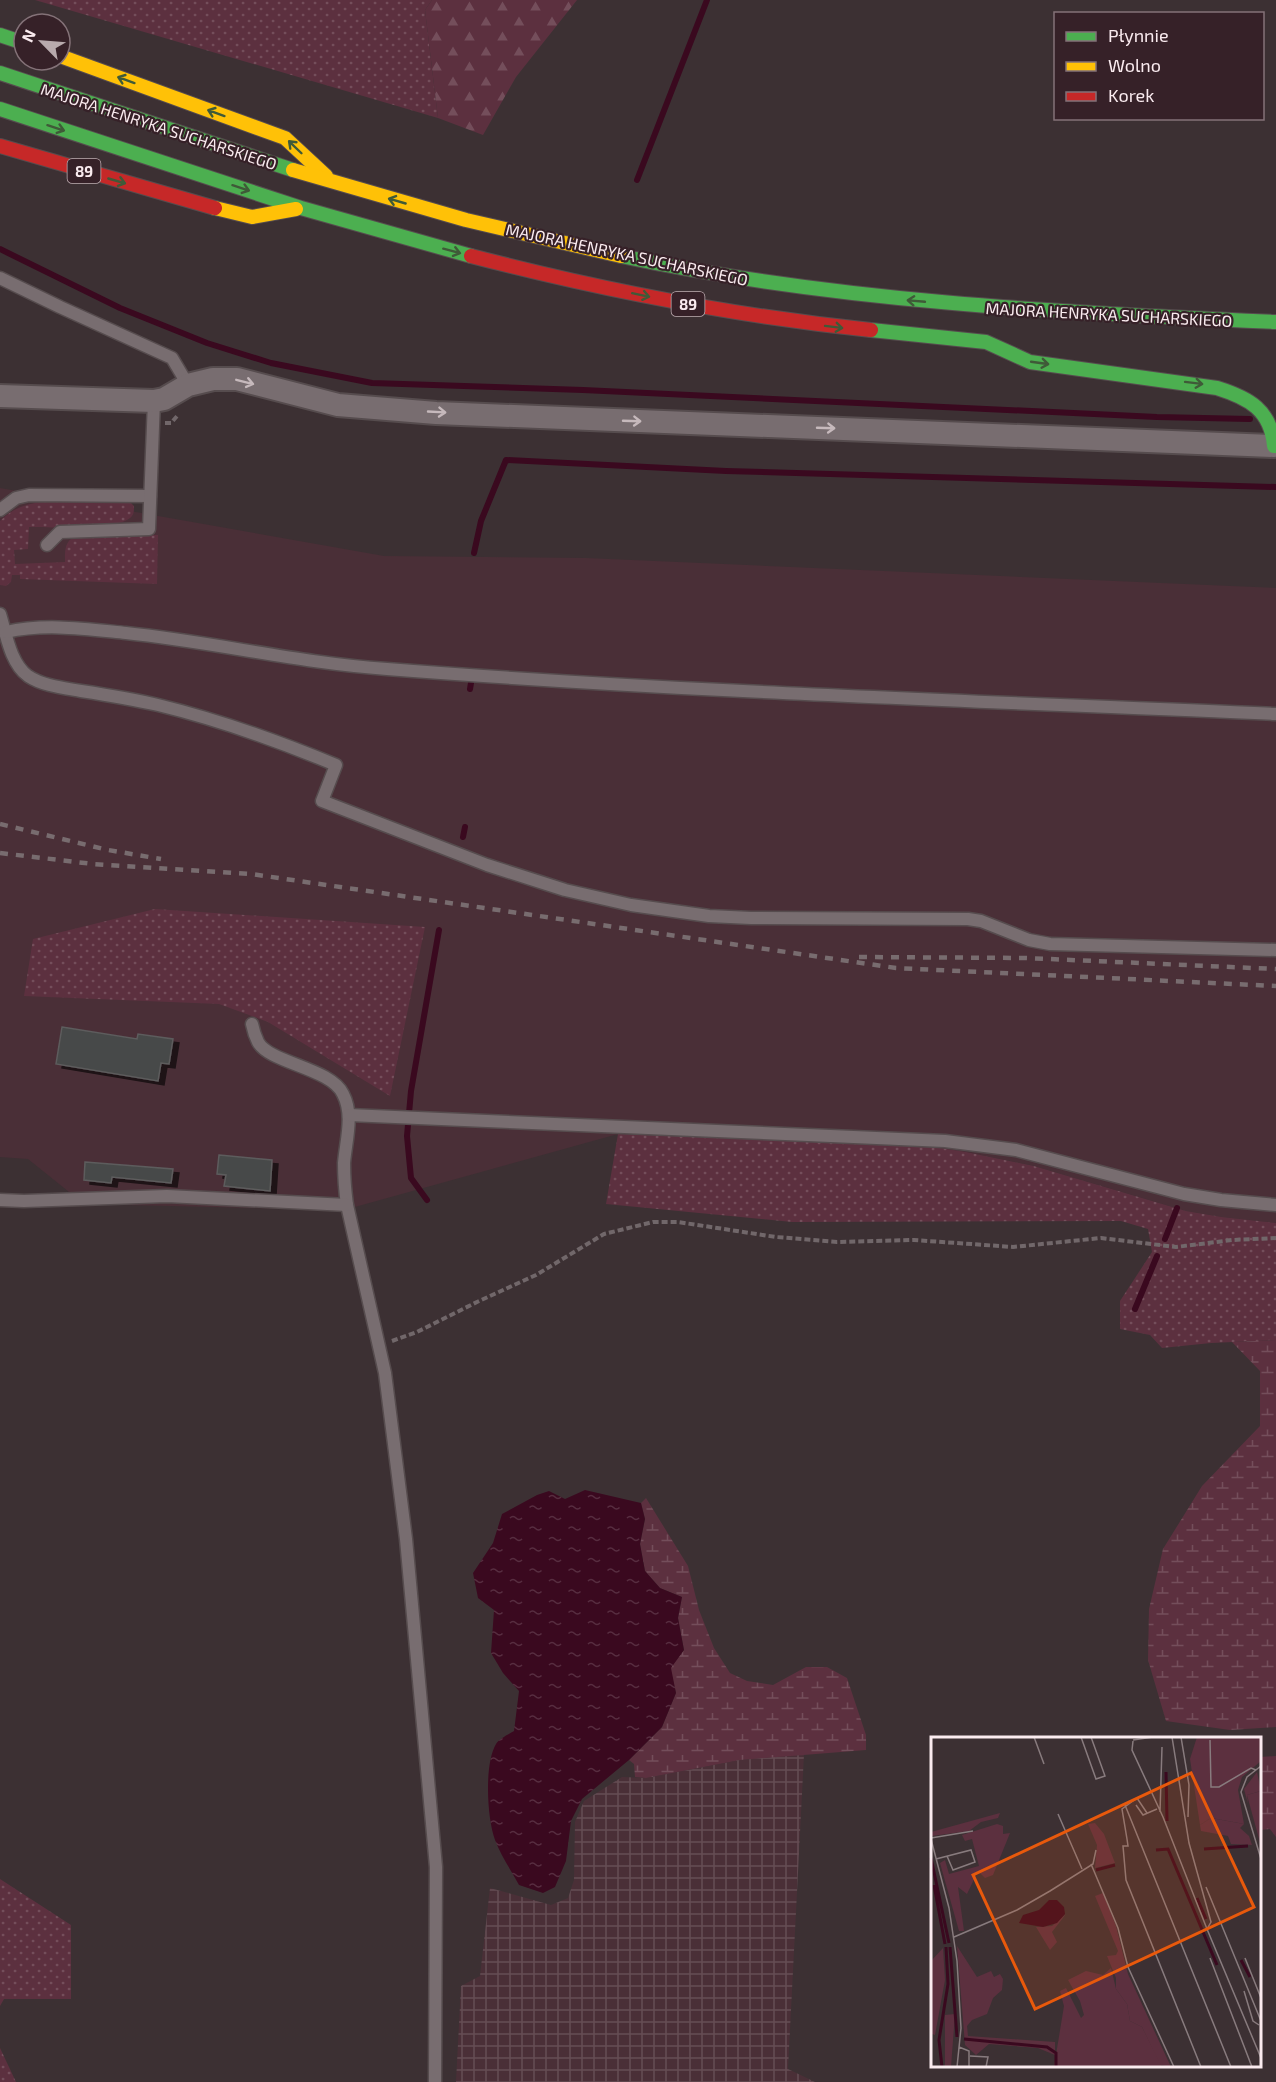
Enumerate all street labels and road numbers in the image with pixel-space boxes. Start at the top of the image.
street label: MAJORA HENRYKA SUCHARSKIEGO [39,79,279,173]
road number: 89 [68,159,100,183]
street label: MAJORA HENRYKA SUCHARSKIEGO [504,219,750,289]
road number: 89 [672,292,704,316]
street label: MAJORA HENRYKA SUCHARSKIEGO [985,298,1233,330]

